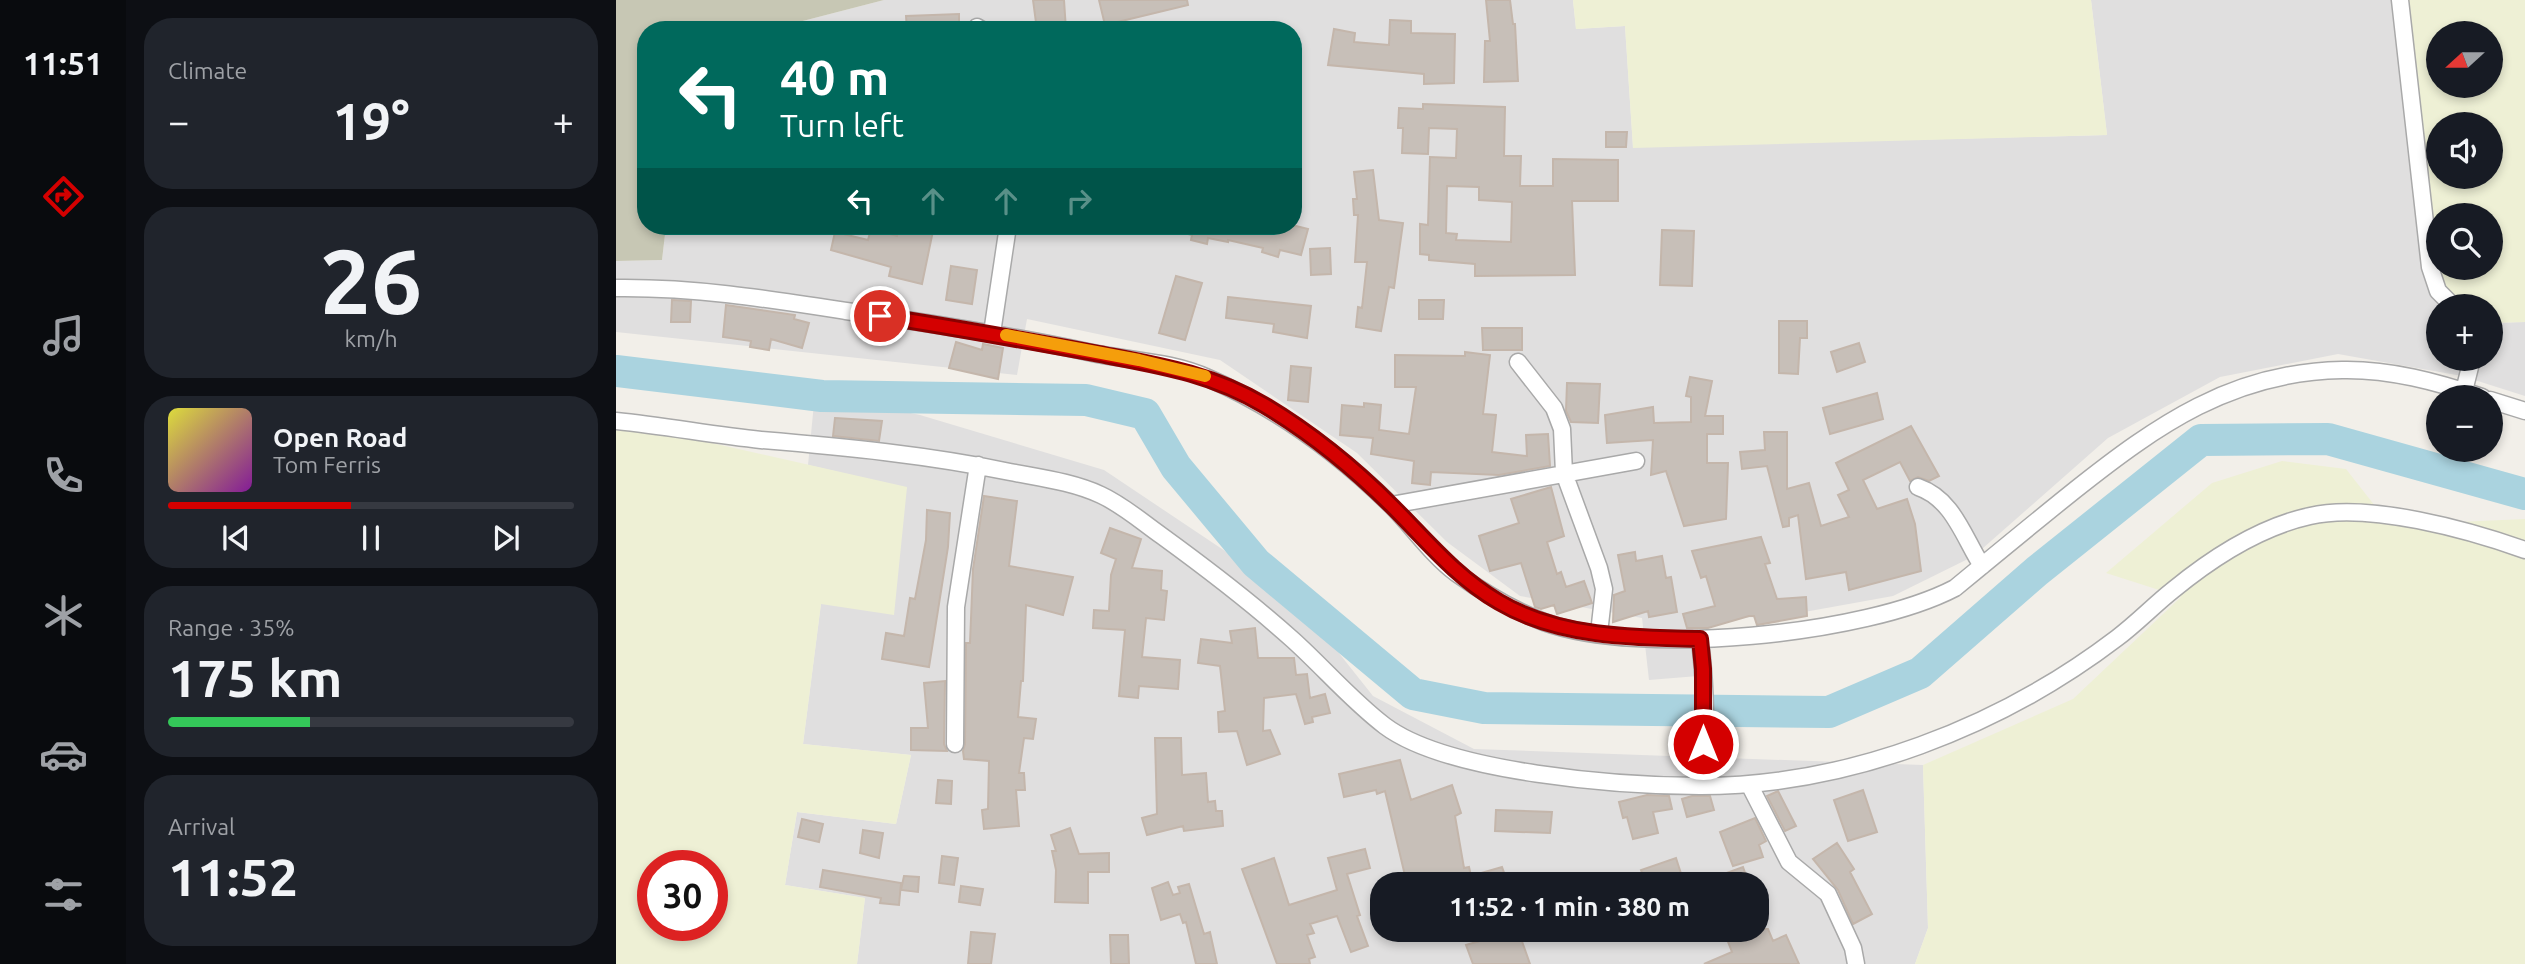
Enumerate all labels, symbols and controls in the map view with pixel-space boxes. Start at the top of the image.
north arrow [2426,21,2502,98]
map controls [2426,21,2503,462]
text: 11:51 [23,45,103,81]
icon: left [665,49,756,140]
text: 40 m [780,49,889,104]
text: Climate [168,58,247,83]
text: 19° [332,92,410,150]
text: − [168,100,189,142]
text: + [553,100,574,142]
text: Turn left [780,107,904,143]
button: sound [2426,112,2503,189]
icon: directions [39,172,88,221]
icon: left [841,182,879,220]
icon: ahead [914,182,952,220]
icon: ahead [987,182,1025,220]
icon: right [1060,182,1098,220]
button: search [2426,203,2503,280]
text: 26 [320,229,422,331]
pin [850,286,910,346]
button: + [2426,294,2503,371]
icon: arrive [861,297,899,335]
icon: music [39,311,88,360]
text: km/h [344,326,398,351]
button: − [2426,385,2503,462]
text: Open Road [273,423,407,452]
icon: phone [39,451,88,500]
text: Tom Ferris [273,452,381,477]
icon: previous [217,519,255,557]
icon: pause [352,519,390,557]
icon: next [487,519,525,557]
icon: climate [39,591,88,640]
text: Range · 35% [168,615,295,640]
text: 175 km [168,649,342,707]
position arrow [1666,707,1740,781]
icon: car [39,730,88,779]
text: Arrival [168,814,235,839]
text: 11:52 [168,848,298,906]
speed limit sign: 30 [637,850,728,941]
icon: filters [39,870,88,919]
text: 11:52 · 1 min · 380 m [1449,892,1690,921]

